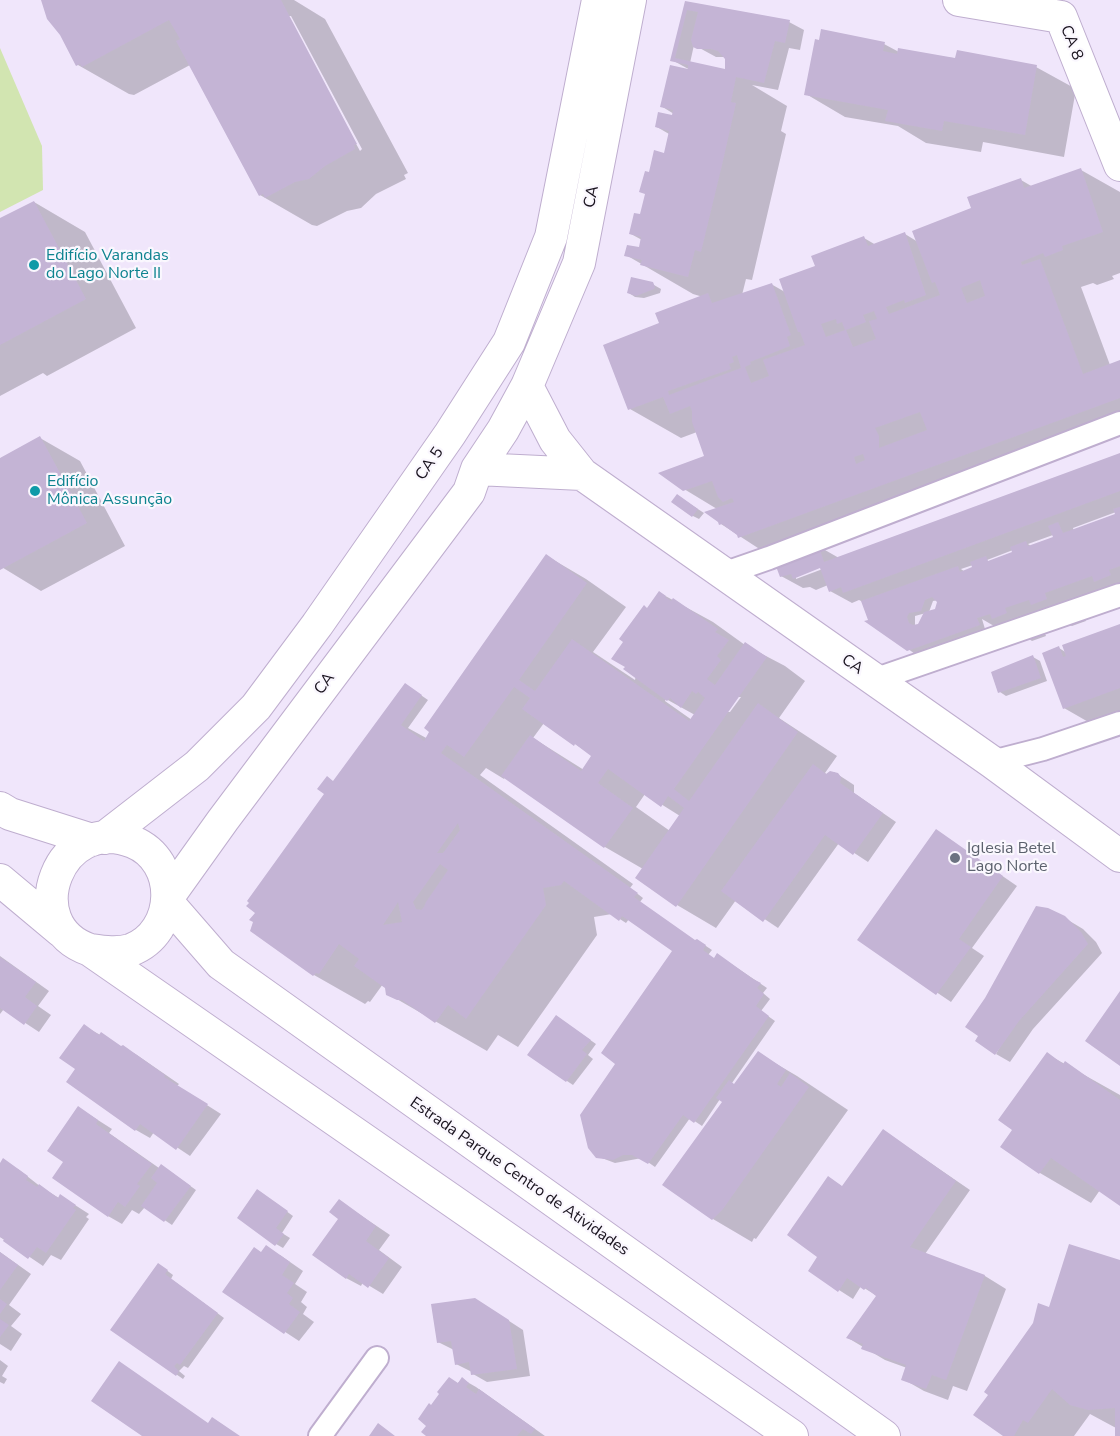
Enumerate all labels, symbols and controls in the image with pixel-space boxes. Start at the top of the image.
street label: CA 8 [1055,23,1087,63]
street label: CA [580,184,604,210]
place label: Edifício Varandas do Lago Norte II [46,246,169,284]
marker: Edifício Varandas do Lago Norte II [27,258,41,272]
street label: CA 5 [412,444,448,484]
place label: Edifício Mônica Assunção [47,472,172,510]
marker: Edifício Mônica Assunção [28,484,42,498]
street label: CA [837,651,867,679]
street label: CA [311,669,339,699]
place label: Iglesia Betel Lago Norte [967,839,1056,877]
marker: Iglesia Betel Lago Norte [948,851,962,865]
street label: Estrada Parque Centro de Atividades [406,1094,632,1260]

